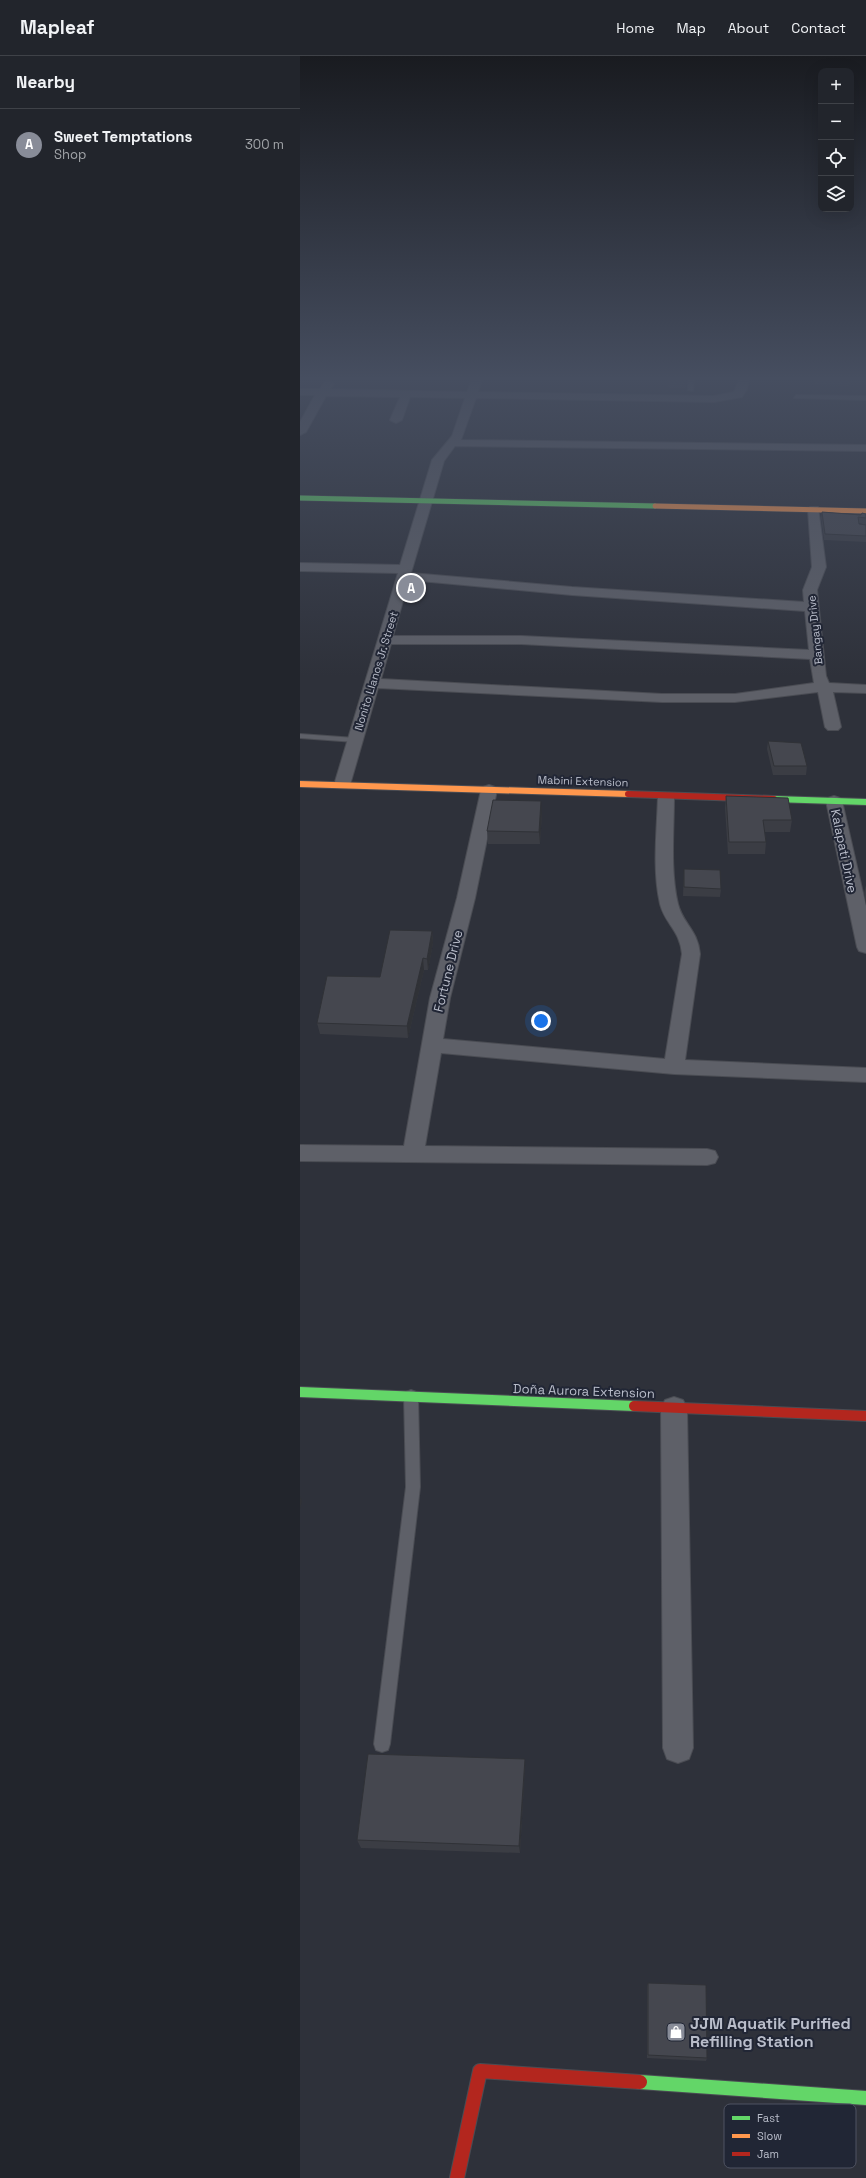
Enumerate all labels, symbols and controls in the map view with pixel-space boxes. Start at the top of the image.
text: Mapleaf [20,15,94,40]
text: Home [616,19,654,37]
text: Map [676,19,706,37]
text: About [728,19,769,37]
text: Contact [791,19,846,37]
map controls [818,68,854,212]
button: + [818,68,854,104]
text: Nearby [16,71,75,93]
button: − [818,104,854,140]
text: Sweet Temptations [54,127,192,146]
text: A [25,136,33,153]
text: 300 m [245,136,284,153]
button: locate [818,140,854,176]
text: Shop [54,146,86,163]
button: layers [818,176,854,212]
pin: A [398,573,424,603]
street label: Bangay Drive [804,595,826,665]
street label: Nonito Llanos Jr. Street [351,610,401,732]
street label: Mabini Extension [537,772,629,790]
street label: Kalapati Drive [827,808,861,894]
street label: Fortune Drive [430,928,466,1014]
your location [531,1011,551,1031]
street label: Doña Aurora Extension [513,1380,655,1402]
place label: JJM Aquatik Purified Refilling Station [690,2013,851,2052]
shop icon: JJM Aquatik Purified Refilling Station [665,2021,687,2043]
legend [724,2104,856,2168]
text: Fast [757,2111,780,2125]
text: Slow [757,2129,782,2143]
text: Jam [757,2147,779,2161]

